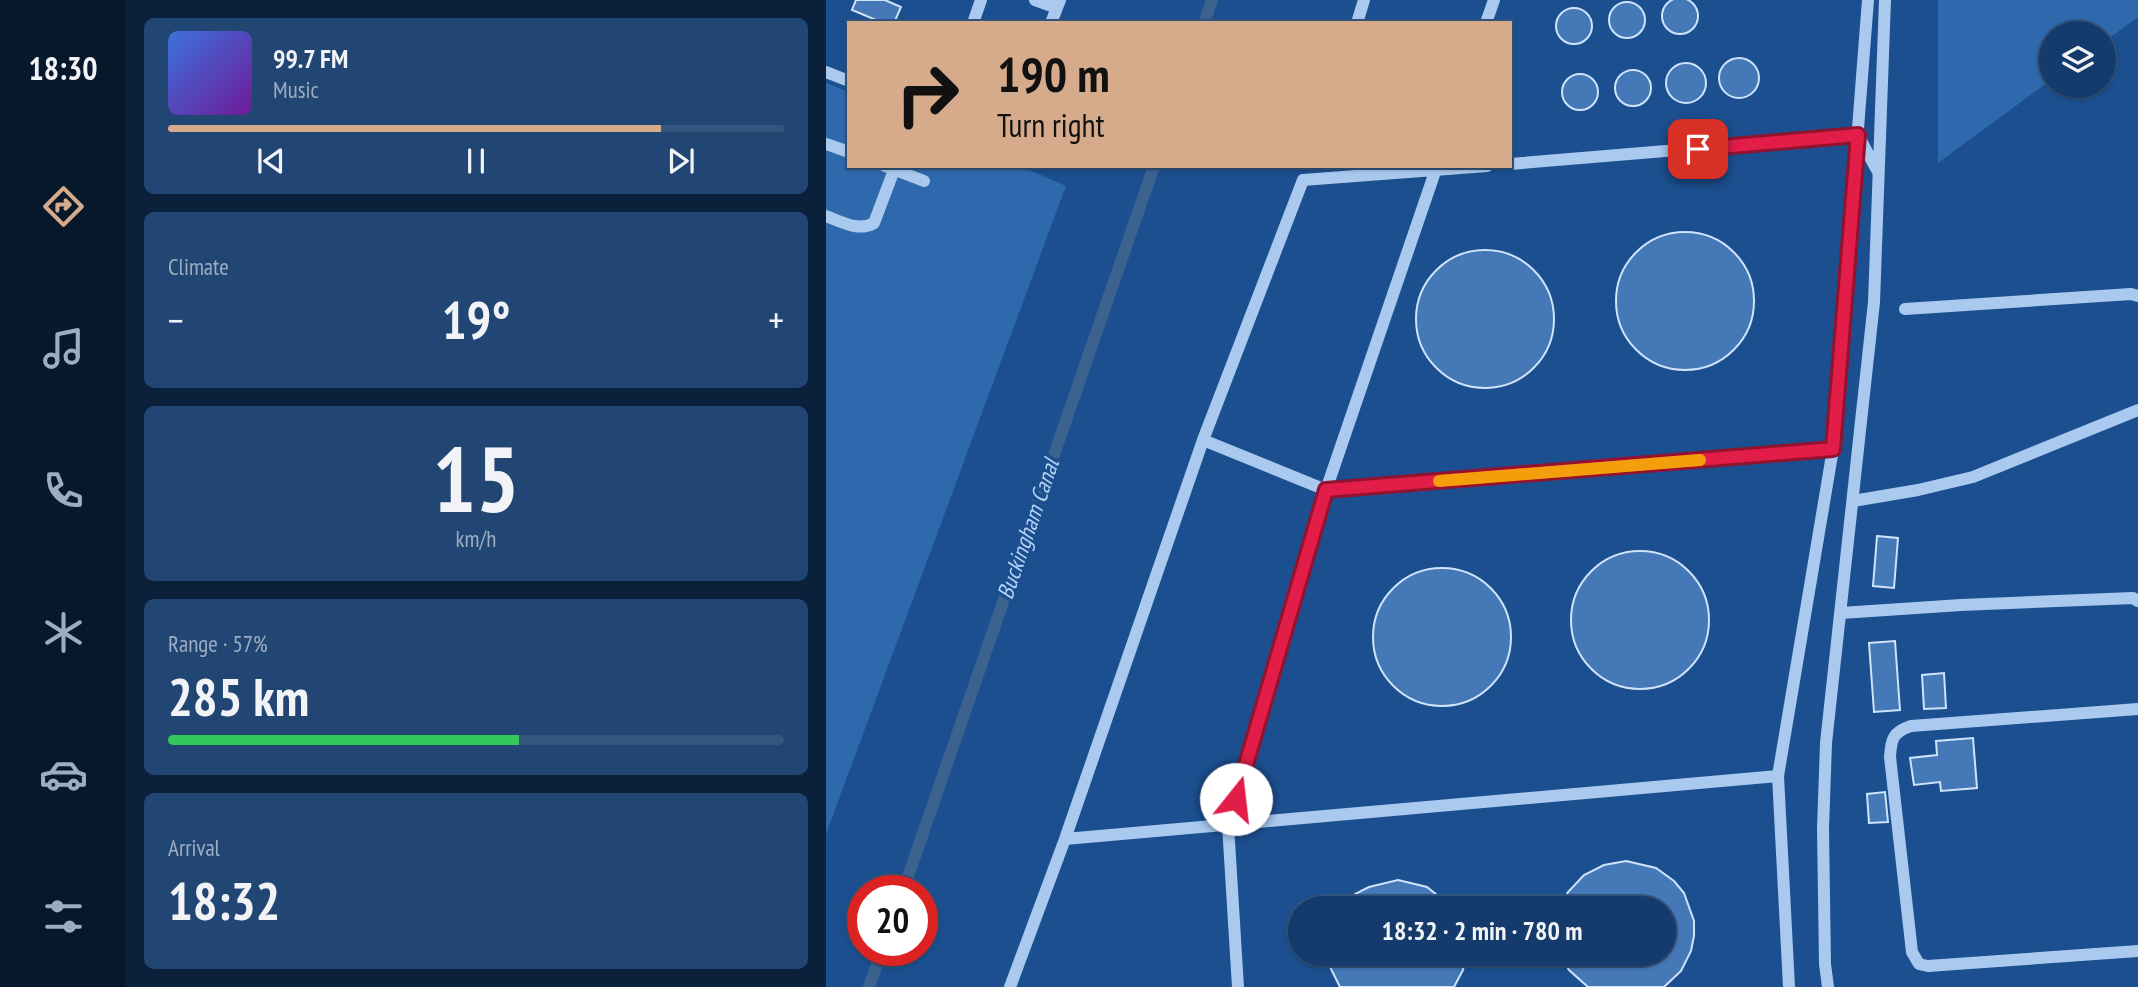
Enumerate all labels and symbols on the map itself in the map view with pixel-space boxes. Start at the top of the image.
pin [1668,119,1728,179]
water label: Buckingham Canal [990,453,1066,603]
position arrow [1199,762,1273,836]
speed limit sign: 20 [847,875,938,966]

